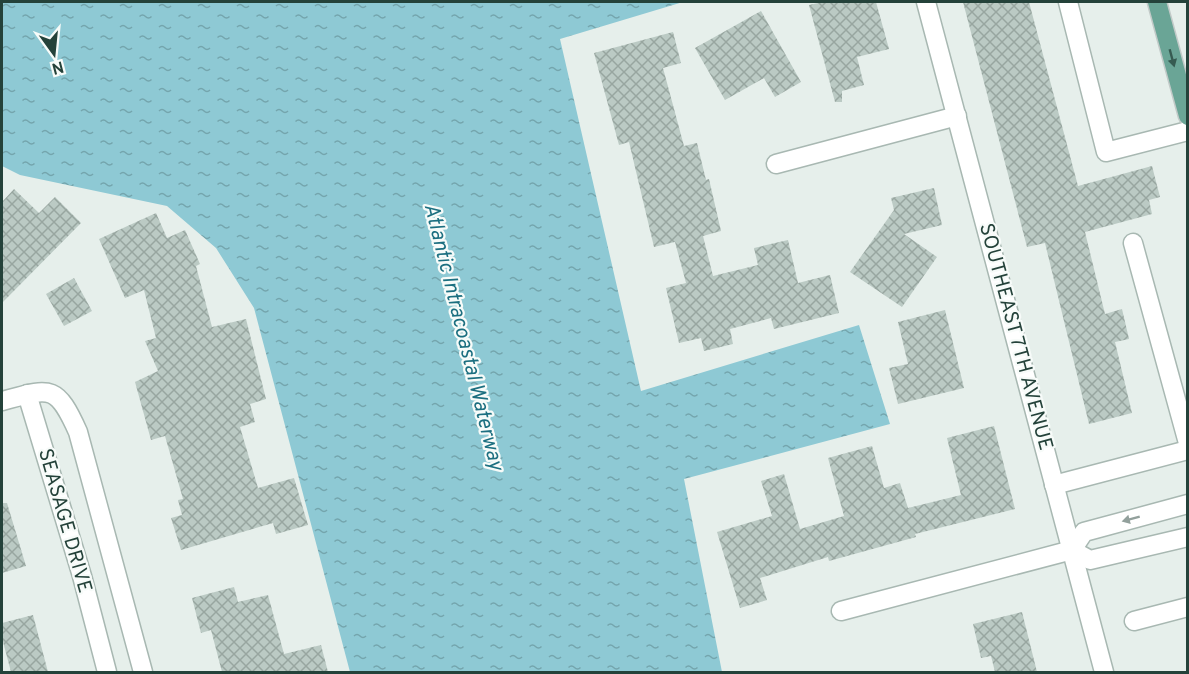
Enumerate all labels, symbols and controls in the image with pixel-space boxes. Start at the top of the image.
north arrow [24,24,84,84]
one-way arrow [1168,49,1178,67]
text: N [49,55,66,78]
water label: Atlantic Intracoastal Waterway [417,201,510,475]
street label: SOUTHEAST 7TH AVENUE [972,220,1058,454]
street label: SEASAGE DRIVE [31,446,97,596]
one-way arrow [1122,515,1140,525]

